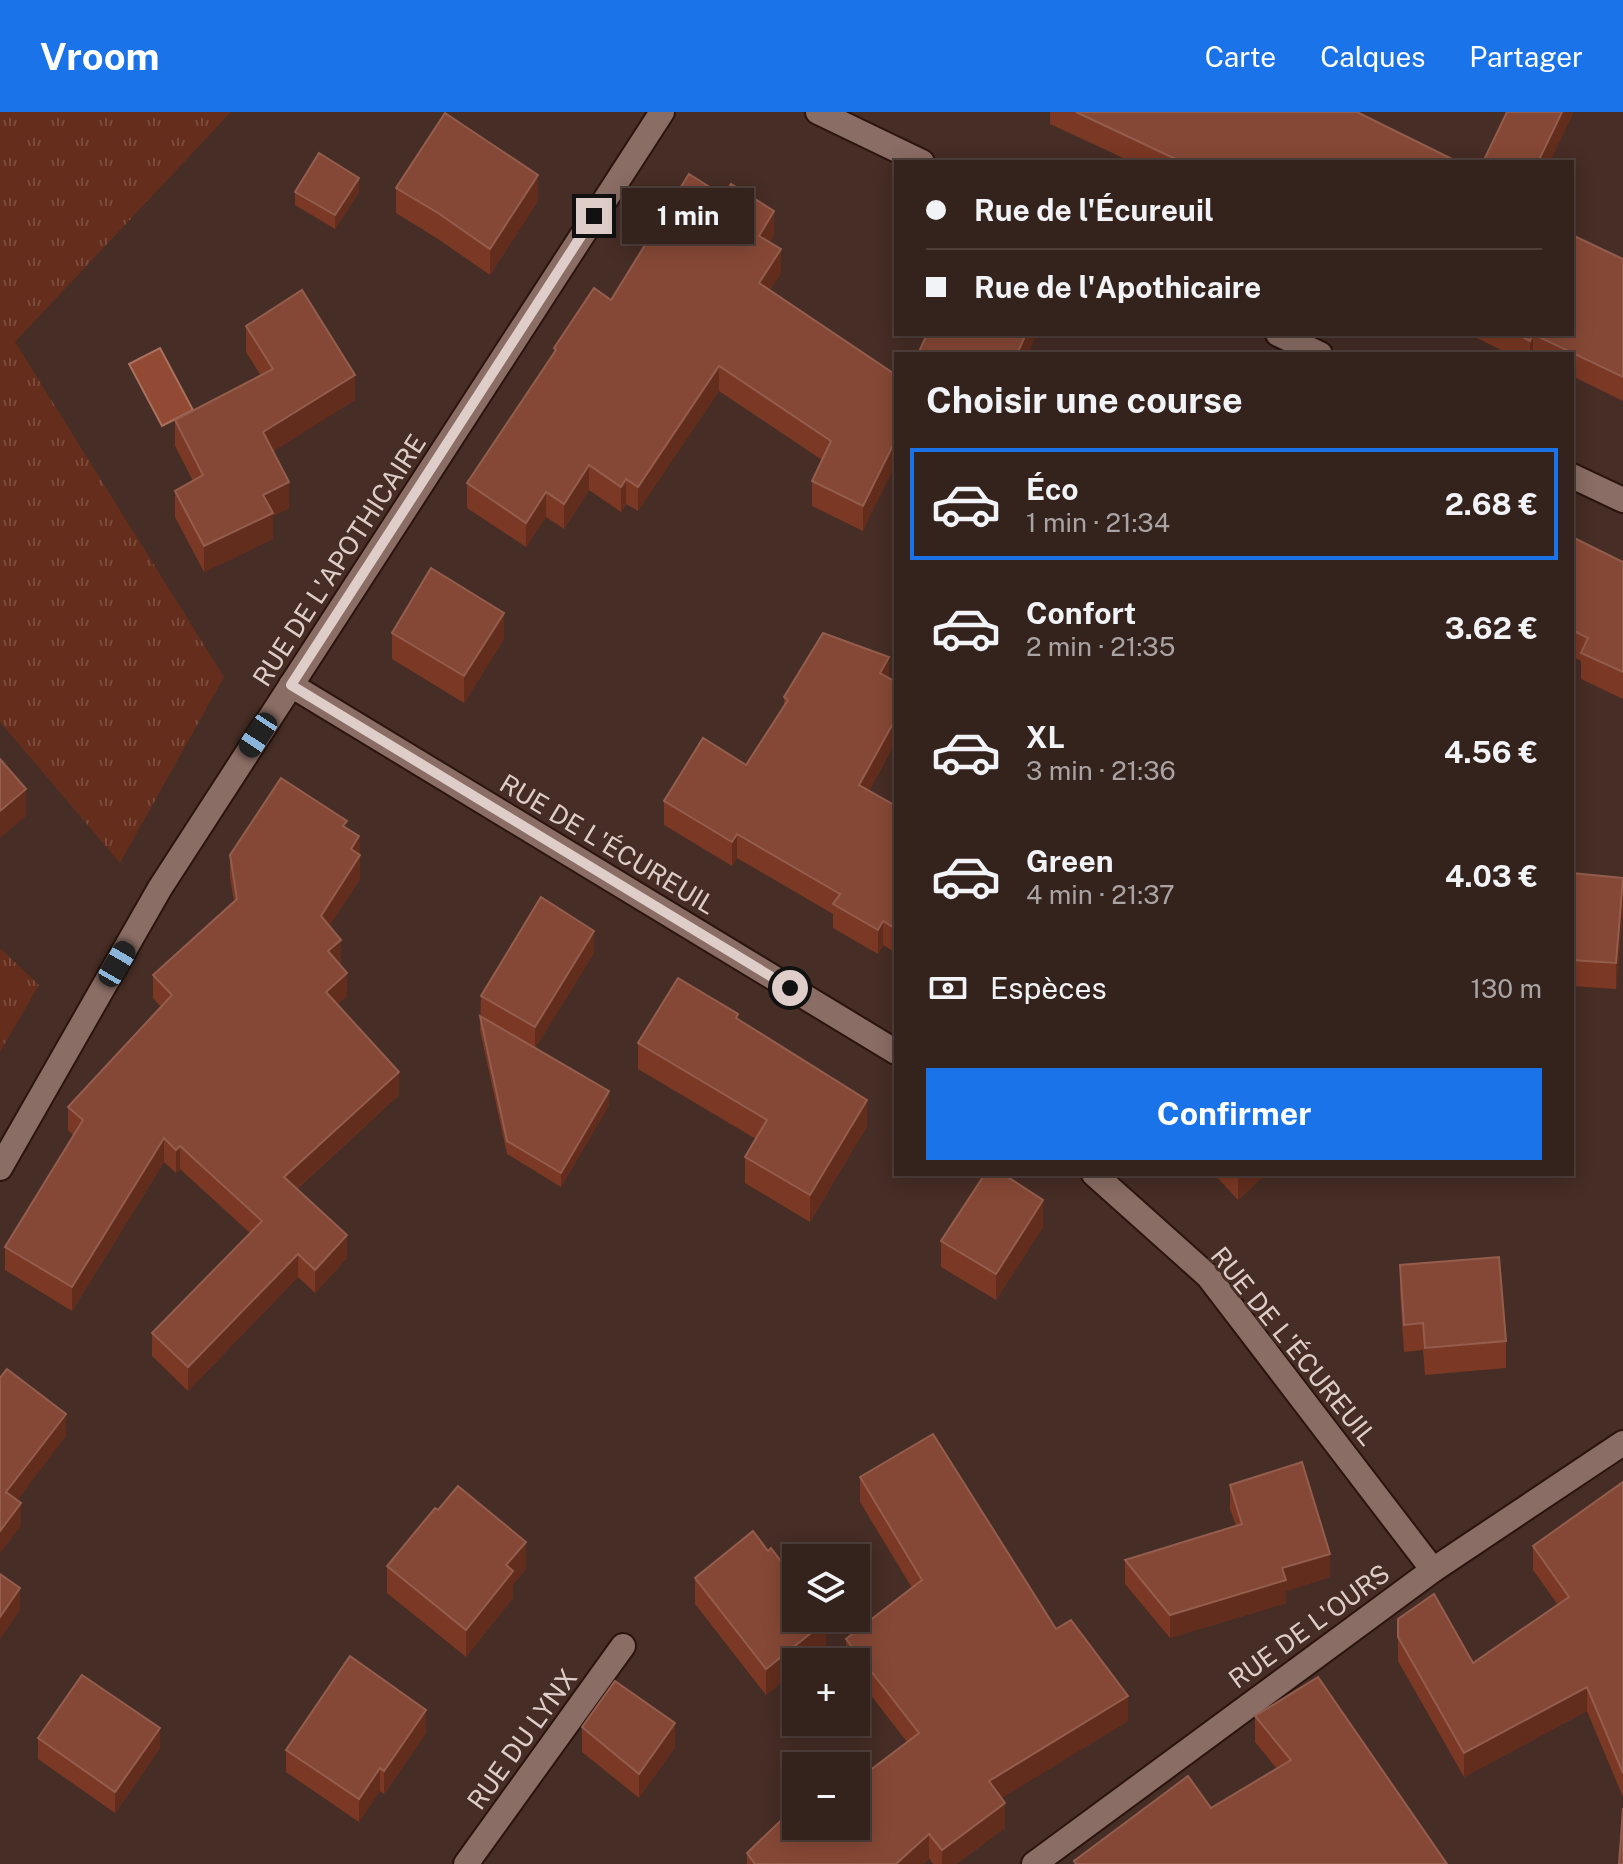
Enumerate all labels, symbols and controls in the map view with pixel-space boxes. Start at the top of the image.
text: Vroom [40,34,160,79]
text: Carte [1205,40,1276,73]
text: Calques [1320,40,1425,73]
text: Partager [1469,40,1583,73]
callout: 1 min [622,188,754,244]
text: Rue de l'Écureuil [974,192,1214,228]
route end [576,198,612,234]
text: 1 min [657,200,719,231]
text: Rue de l'Apothicaire [974,269,1261,305]
text: Choisir une course [926,379,1243,421]
street label: RUE DE L'APOTHICAIRE [246,428,432,692]
icon: car [930,468,1002,540]
text: Éco [1026,471,1079,507]
text: 2.68 € [1445,486,1538,522]
text: 1 min · 21:34 [1026,507,1170,538]
icon: car [930,592,1002,664]
text: Confort [1026,595,1136,631]
text: 3.62 € [1445,610,1538,646]
text: 2 min · 21:35 [1026,631,1175,662]
car [235,708,281,762]
icon: car [930,716,1002,788]
text: XL [1026,719,1065,755]
text: 4.56 € [1444,734,1538,770]
text: 3 min · 21:36 [1026,755,1176,786]
street label: RUE DE L'ÉCUREUIL [494,767,722,921]
icon: car [930,840,1002,912]
text: Green [1026,843,1113,879]
text: 4.03 € [1445,858,1538,894]
text: 4 min · 21:37 [1026,879,1175,910]
car [95,937,139,991]
icon: cash [926,966,970,1010]
route start [772,970,808,1006]
text: Espèces [990,970,1107,1006]
text: 130 m [1470,973,1542,1004]
button: Confirmer [926,1068,1542,1160]
street label: RUE DE L'ÉCUREUIL [1204,1241,1384,1451]
map controls [782,1544,870,1840]
button: layers [782,1544,870,1632]
street label: RUE DE L'OURS [1223,1557,1395,1695]
button: + [782,1648,870,1736]
street label: RUE DU LYNX [461,1663,583,1815]
button: − [782,1752,870,1840]

